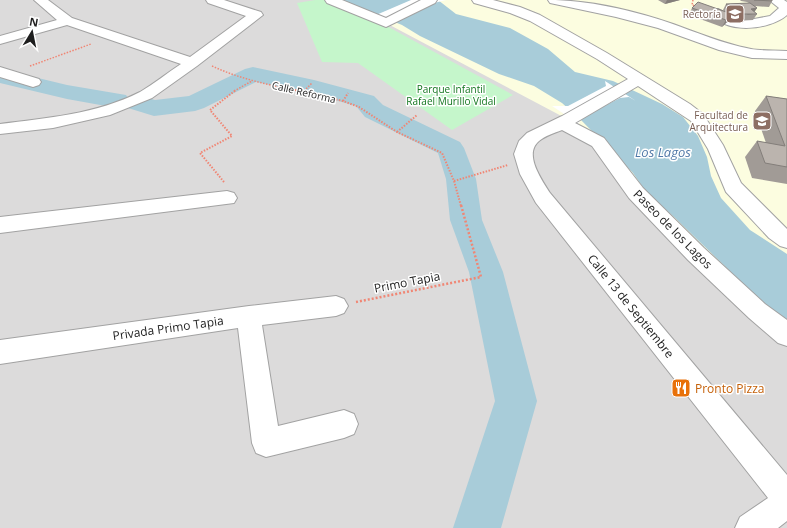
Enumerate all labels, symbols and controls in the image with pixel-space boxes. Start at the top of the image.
school or university icon: Rectoría [724,3,746,25]
place label: Rectoría [683,7,721,21]
north arrow [12,12,52,52]
text: N [28,13,40,30]
street label: Calle Reforma [271,78,337,106]
park label: Parque Infantil Rafael Murillo Vidal [406,82,496,108]
place label: Facultad de Arquitectura [690,108,748,134]
school or university icon: Facultad de Arquitectura [751,110,773,132]
water label: Los Lagos [635,143,691,161]
street label: Paseo de los Lagos [630,186,716,272]
street label: Calle 13 de Septiembre [584,251,678,362]
street label: Primo Tapia [373,267,441,297]
street label: Privada Primo Tapia [111,312,225,344]
restaurant icon: Pronto Pizza [670,377,692,399]
place label: Pronto Pizza [695,380,764,397]

